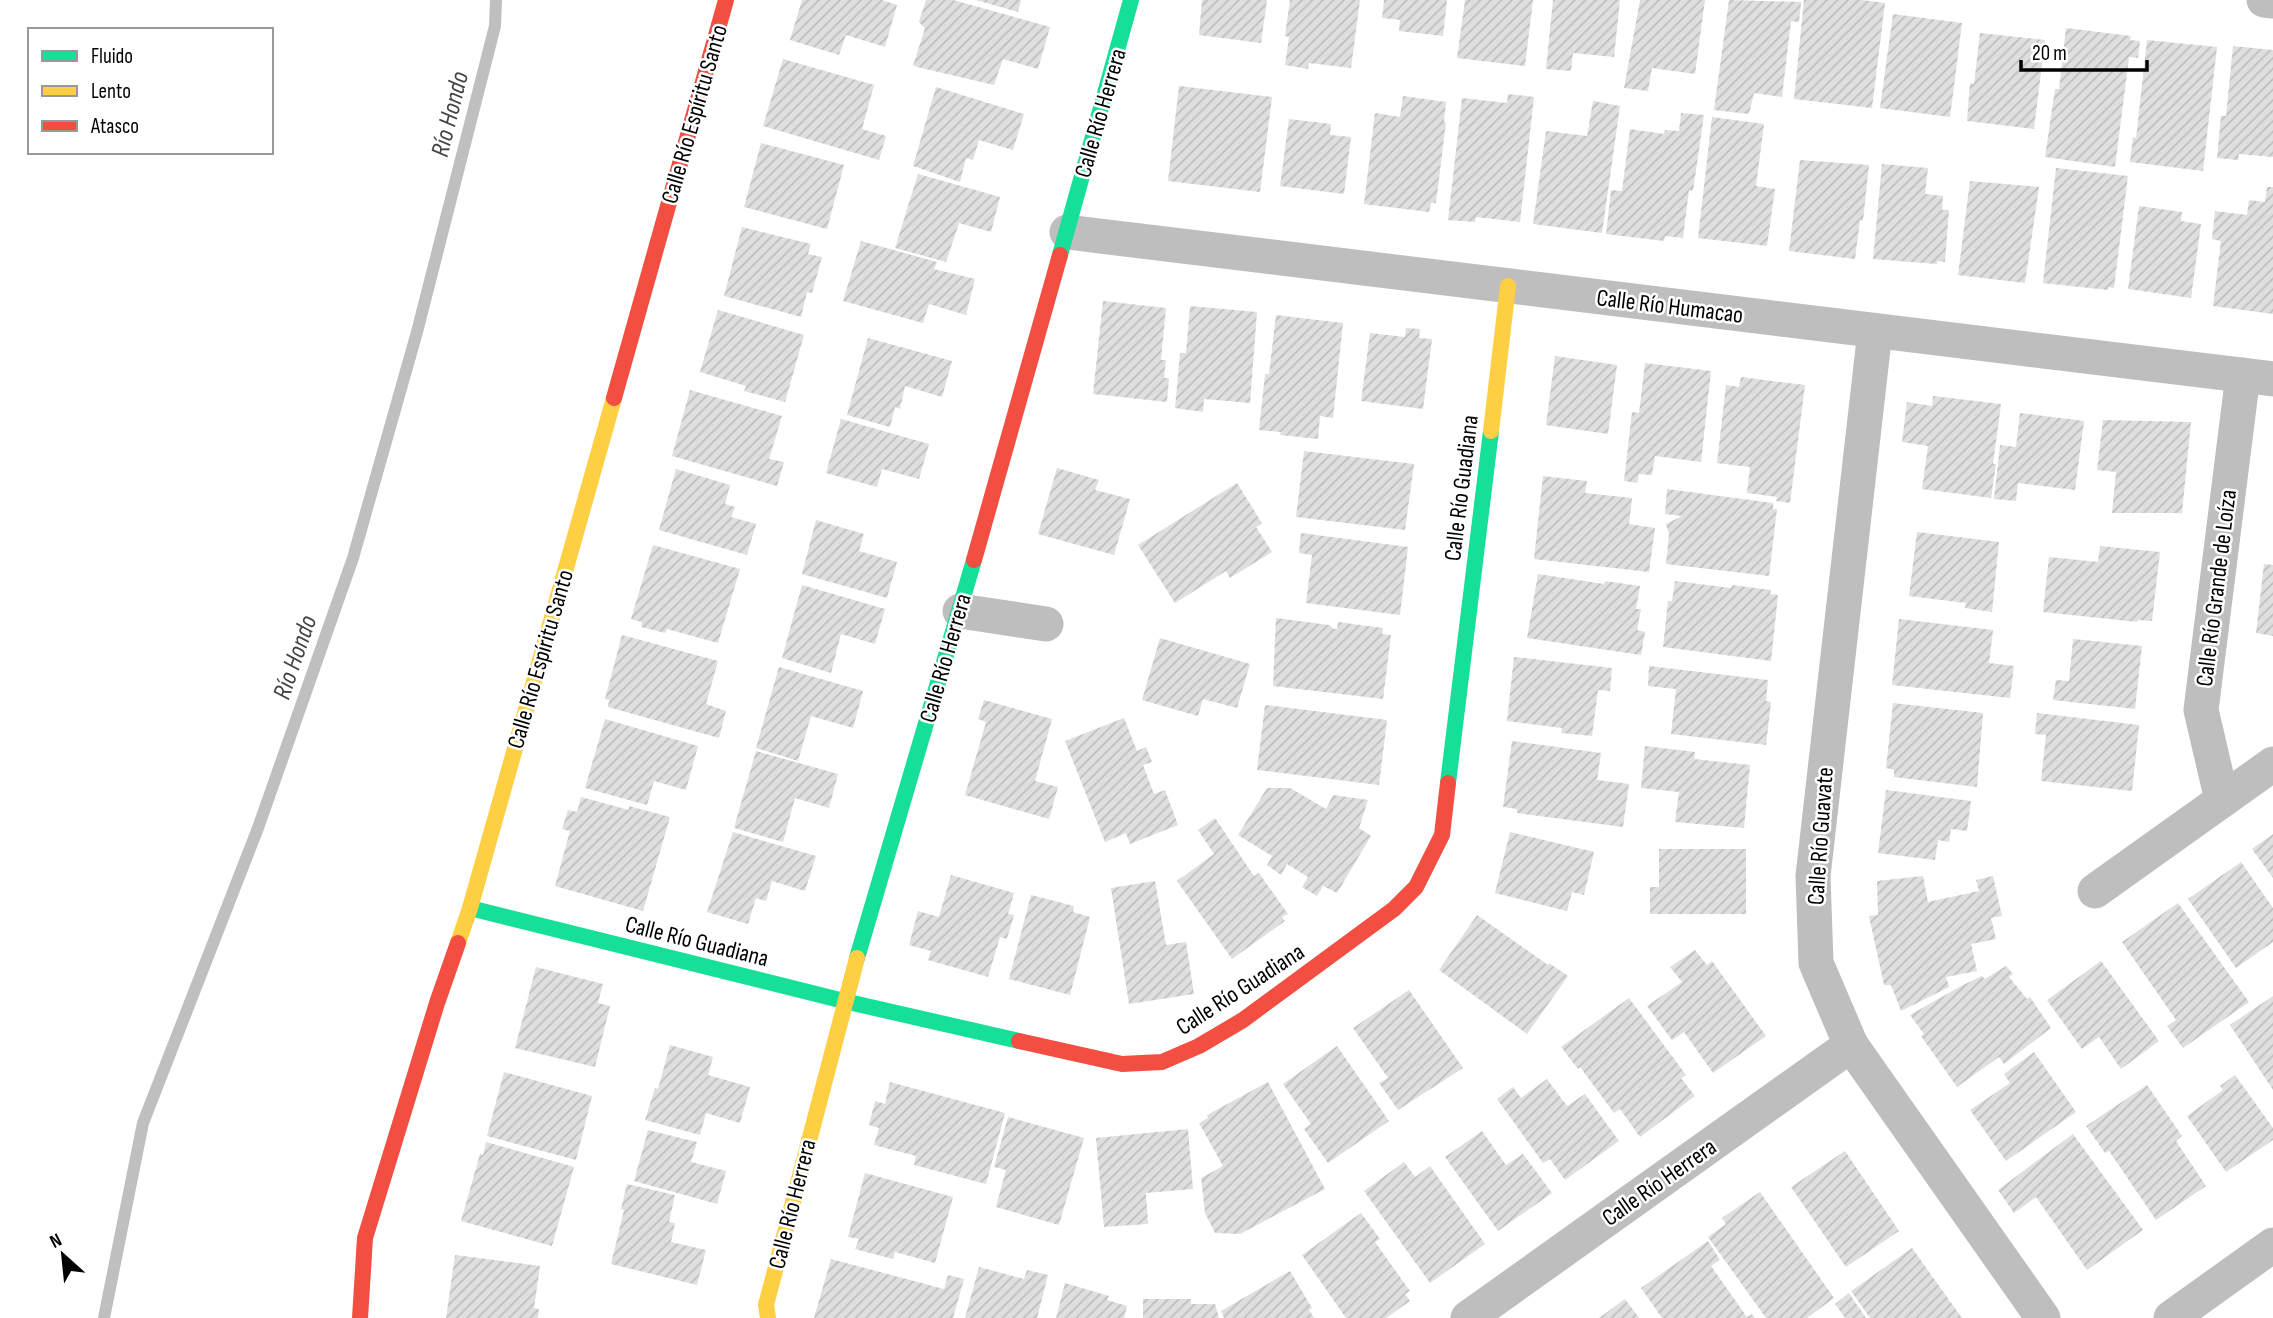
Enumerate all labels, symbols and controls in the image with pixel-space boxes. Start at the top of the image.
street label: Calle Río Espíritu Santo [655,21,734,207]
legend [28,28,273,154]
scale bar [2021,28,2147,72]
text: 20 m [2032,41,2067,66]
text: Fluido [91,44,133,69]
street label: Calle Río Herrera [1068,45,1133,181]
water label: Río Hondo [425,68,476,160]
text: Lento [91,79,131,104]
text: Atasco [90,114,139,139]
street label: Calle Río Humacao [1595,283,1745,330]
street label: Calle Río Guadiana [1438,413,1485,563]
street label: Calle Río Grande de Loíza [2190,488,2243,688]
street label: Calle Río Espíritu Santo [501,566,580,752]
street label: Calle Río Herrera [913,590,978,726]
water label: Río Hondo [267,611,324,704]
street label: Calle Río Guavate [1801,766,1840,906]
street label: Calle Río Guadiana [622,910,772,973]
street label: Calle Río Guadiana [1171,937,1310,1042]
street label: Calle Río Herrera [1597,1132,1722,1232]
street label: Calle Río Herrera [762,1136,823,1272]
north arrow [28,1220,98,1290]
text: N [46,1229,66,1254]

